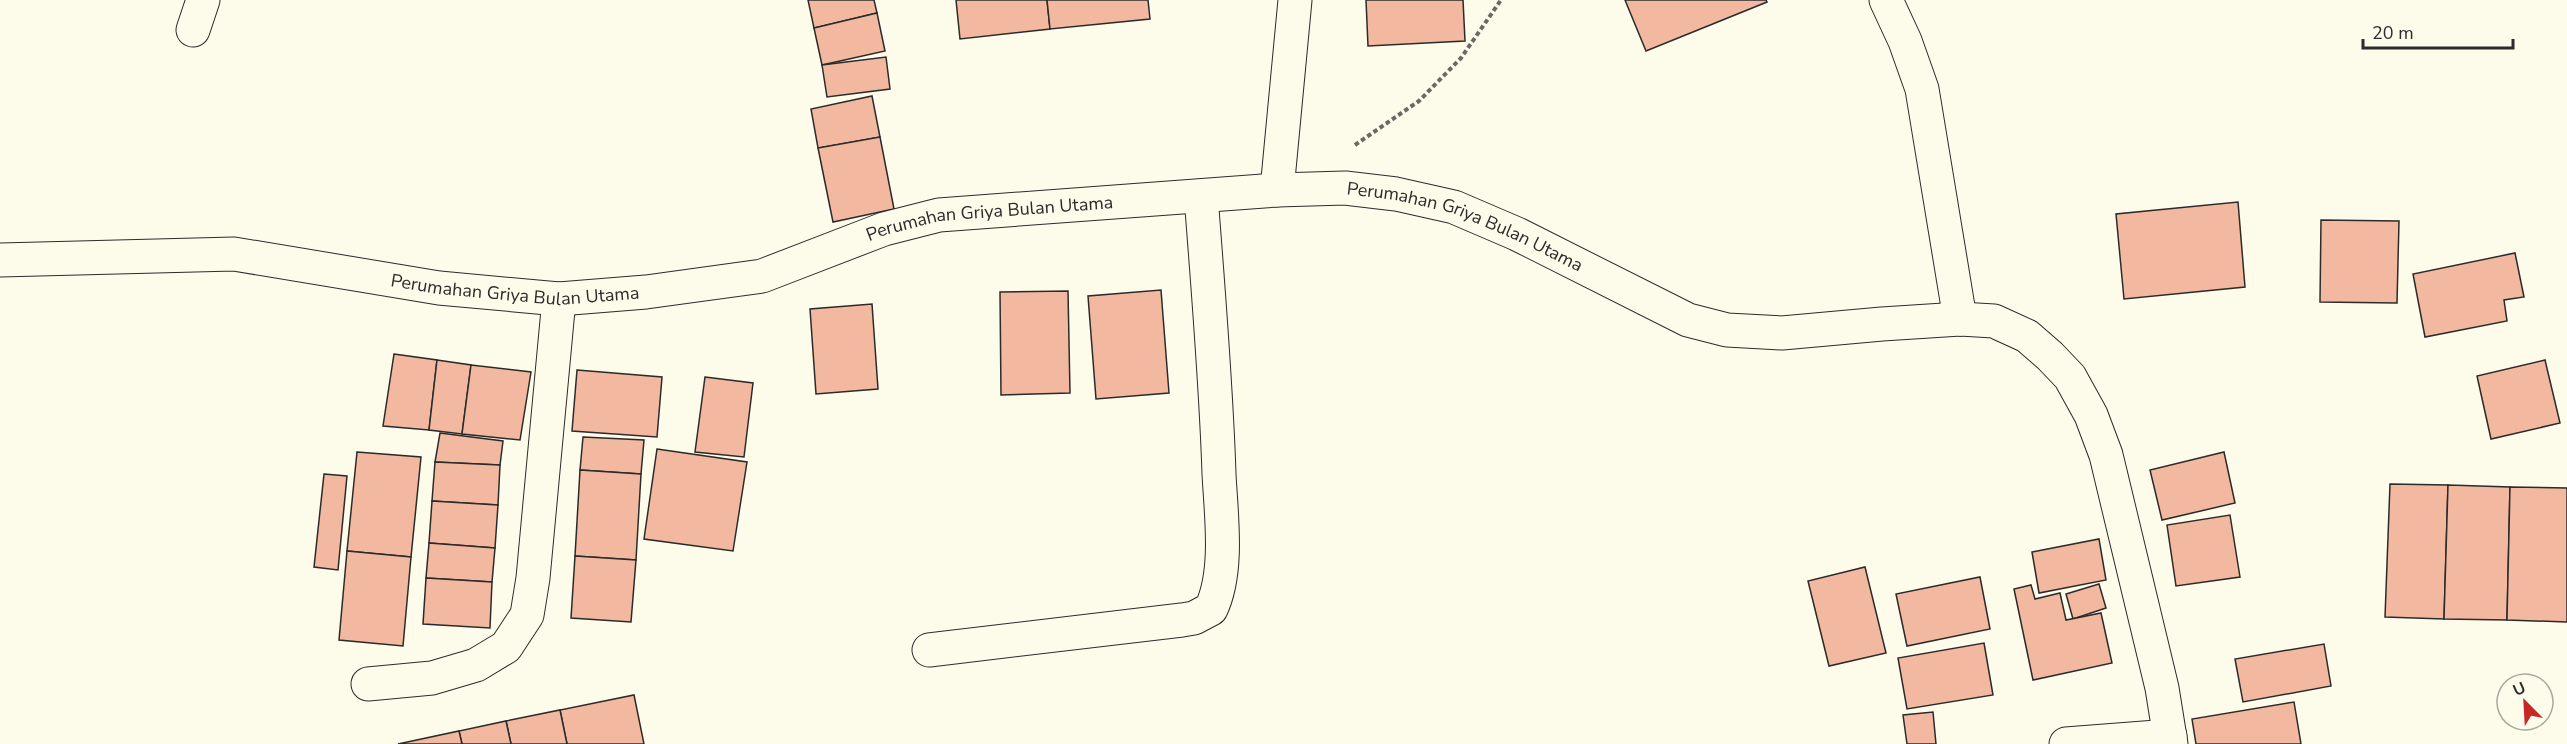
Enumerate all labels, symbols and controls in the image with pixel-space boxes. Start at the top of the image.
scale bar [2363,12,2513,50]
text: 20 m [2372,21,2414,45]
street label: Perumahan Griya Bulan Utama [1346,176,1587,277]
street label: Perumahan Griya Bulan Utama [863,190,1114,247]
street label: Perumahan Griya Bulan Utama [389,268,640,311]
north arrow [2495,672,2555,732]
text: U [2509,677,2529,702]

